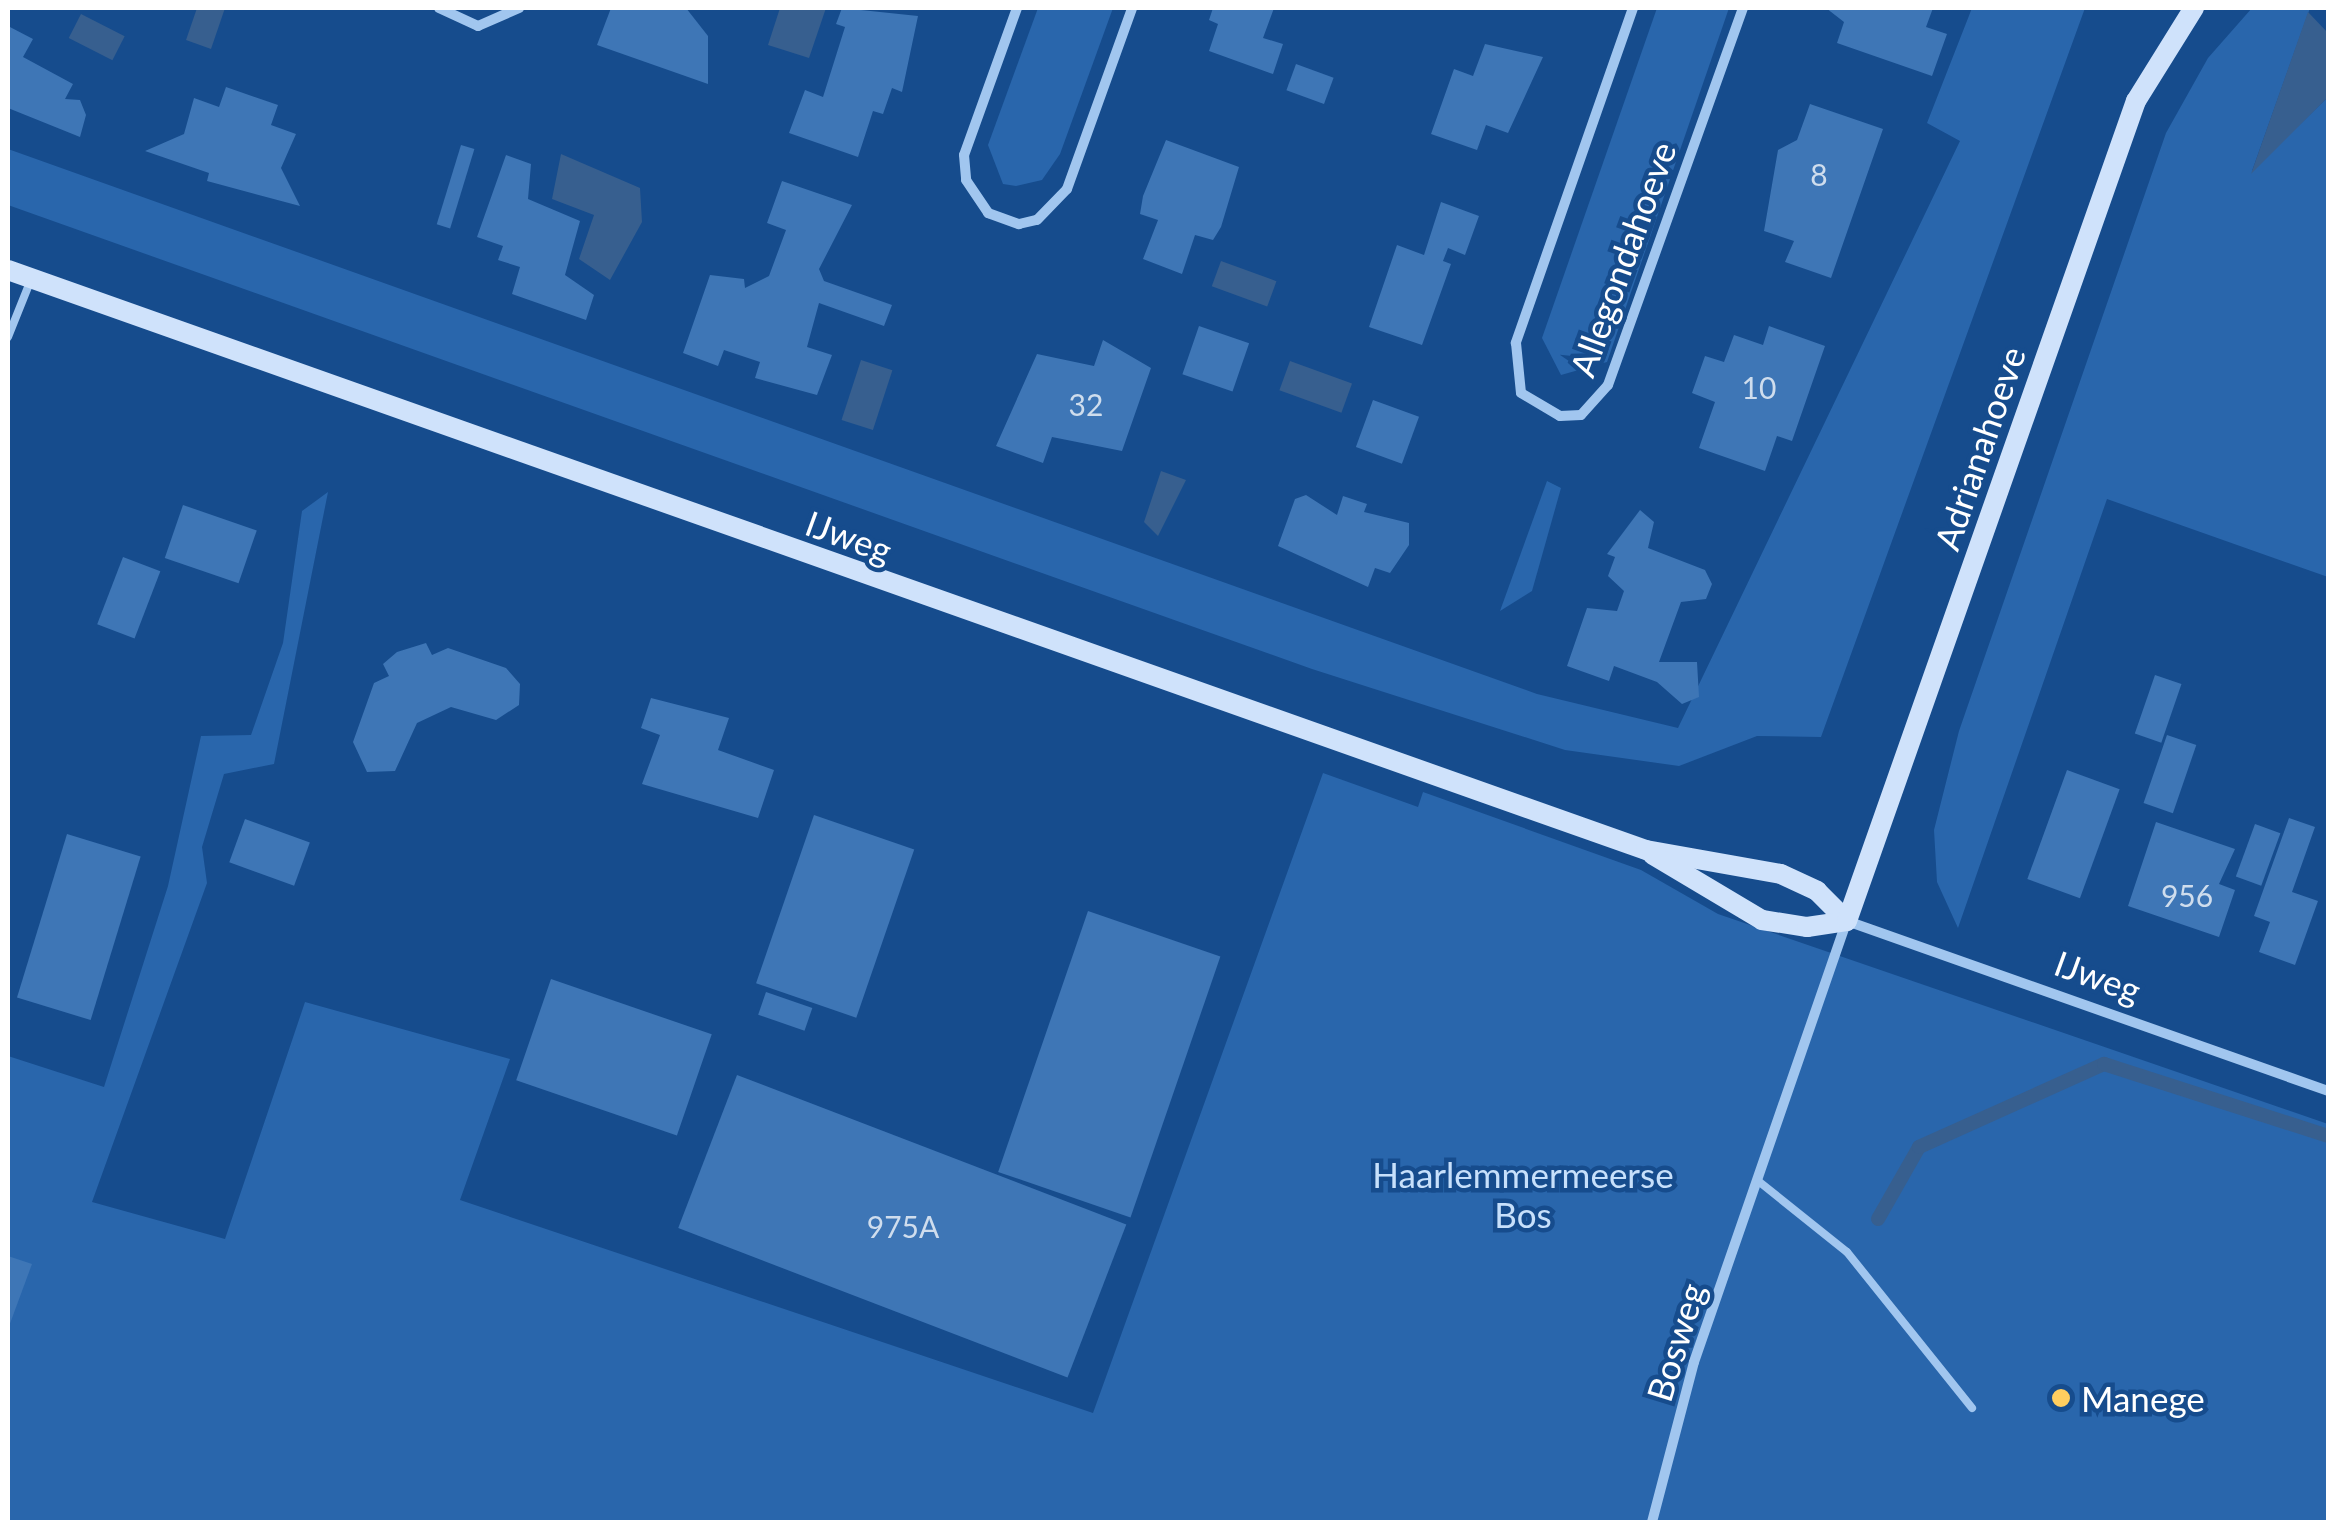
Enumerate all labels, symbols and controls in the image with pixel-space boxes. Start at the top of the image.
street label: Allegondahoeve [1560,136,1684,382]
house number: 8 [1810,156,1828,192]
street label: Adrianahoeve [1925,341,2033,555]
house number: 10 [1742,369,1776,405]
house number: 32 [1069,386,1103,422]
street label: IJweg [800,501,898,571]
house number: 956 [2161,877,2213,913]
street label: IJweg [2049,941,2147,1011]
park label: Haarlemmermeerse Bos [1372,1153,1674,1235]
house number: 975A [867,1208,939,1244]
street label: Bosweg [1637,1278,1713,1406]
place label: Manege [2081,1377,2205,1419]
marker: Manege [2050,1387,2072,1409]

